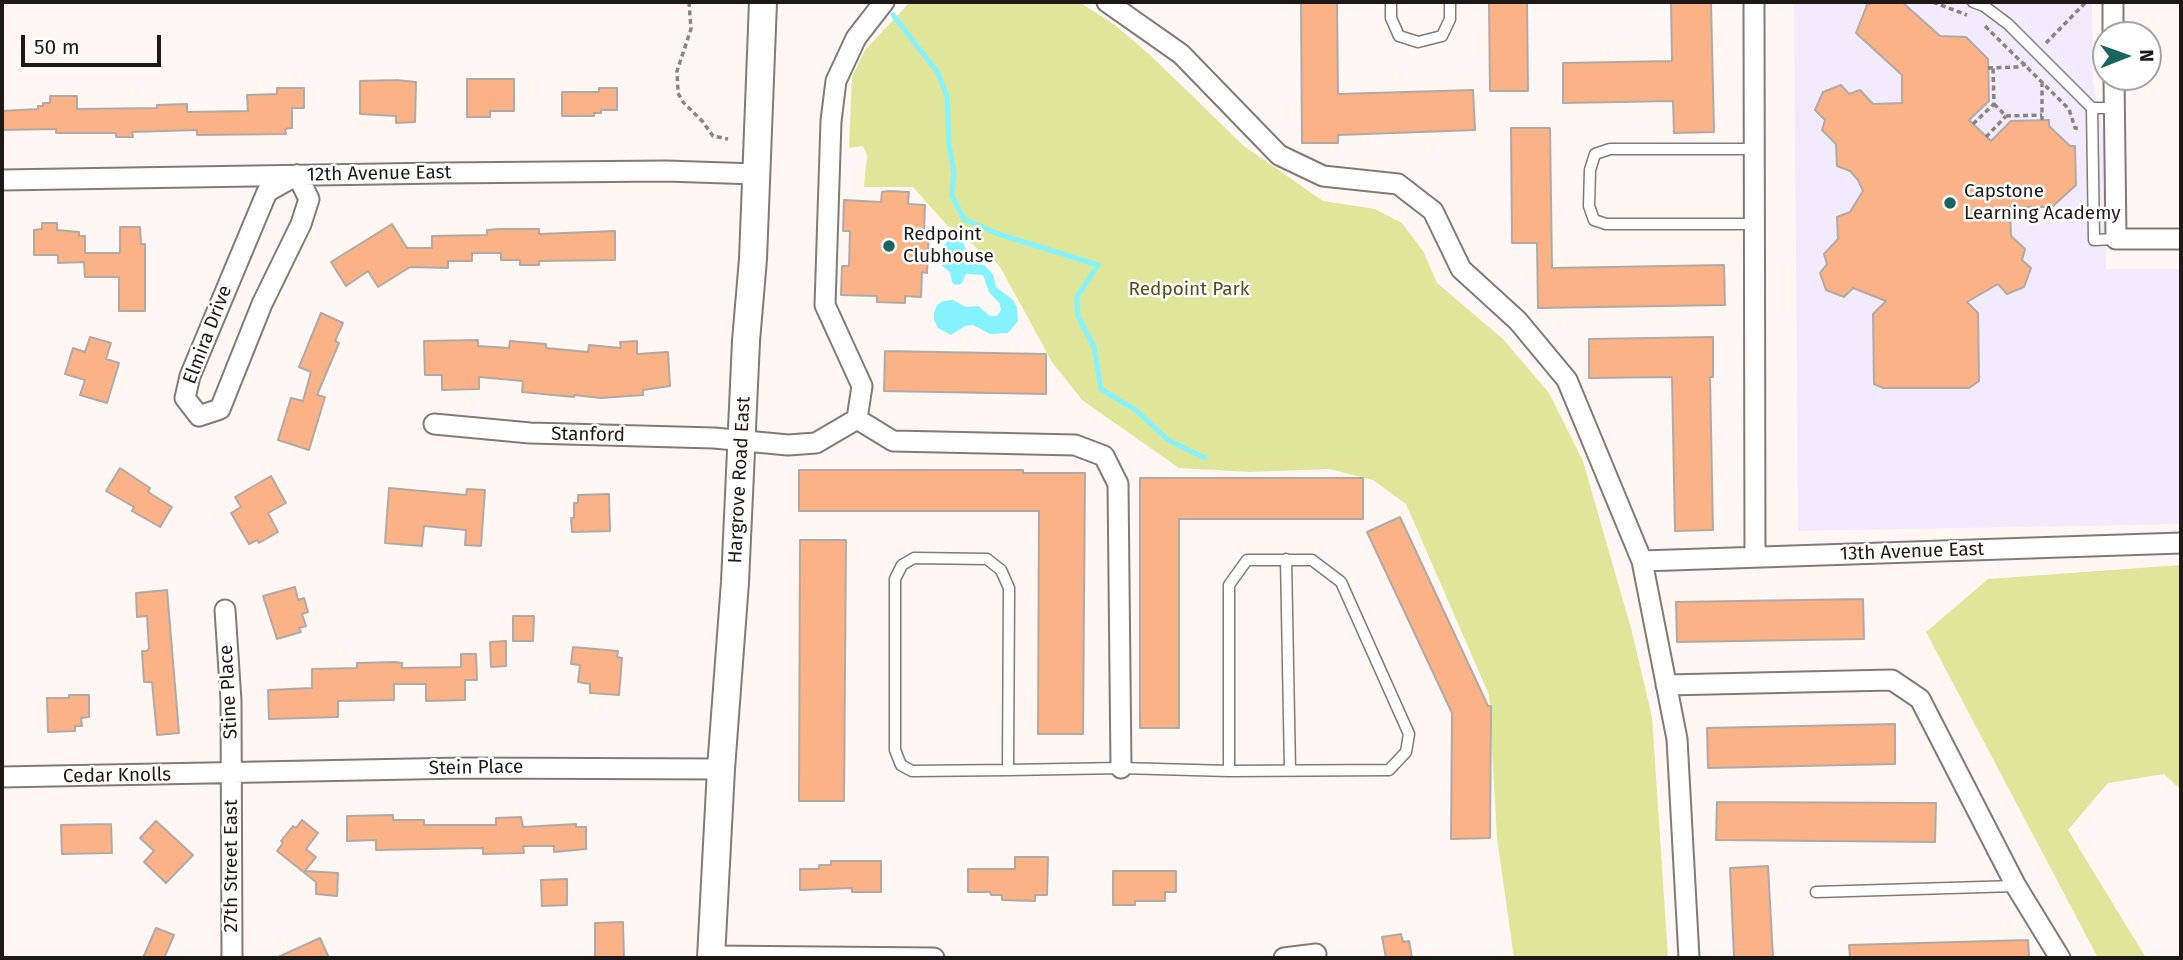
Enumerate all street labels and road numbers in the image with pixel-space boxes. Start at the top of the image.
street label: 12th Avenue East [307,161,451,187]
street label: Elmira Drive [179,282,237,388]
street label: Hargrove Road East [724,396,756,564]
street label: Stanford [551,423,625,447]
street label: 13th Avenue East [1839,538,1985,566]
street label: Stine Place [215,644,243,740]
street label: Stein Place [429,756,523,780]
street label: Cedar Knolls [63,764,171,788]
street label: 27th Street East [221,799,243,933]

